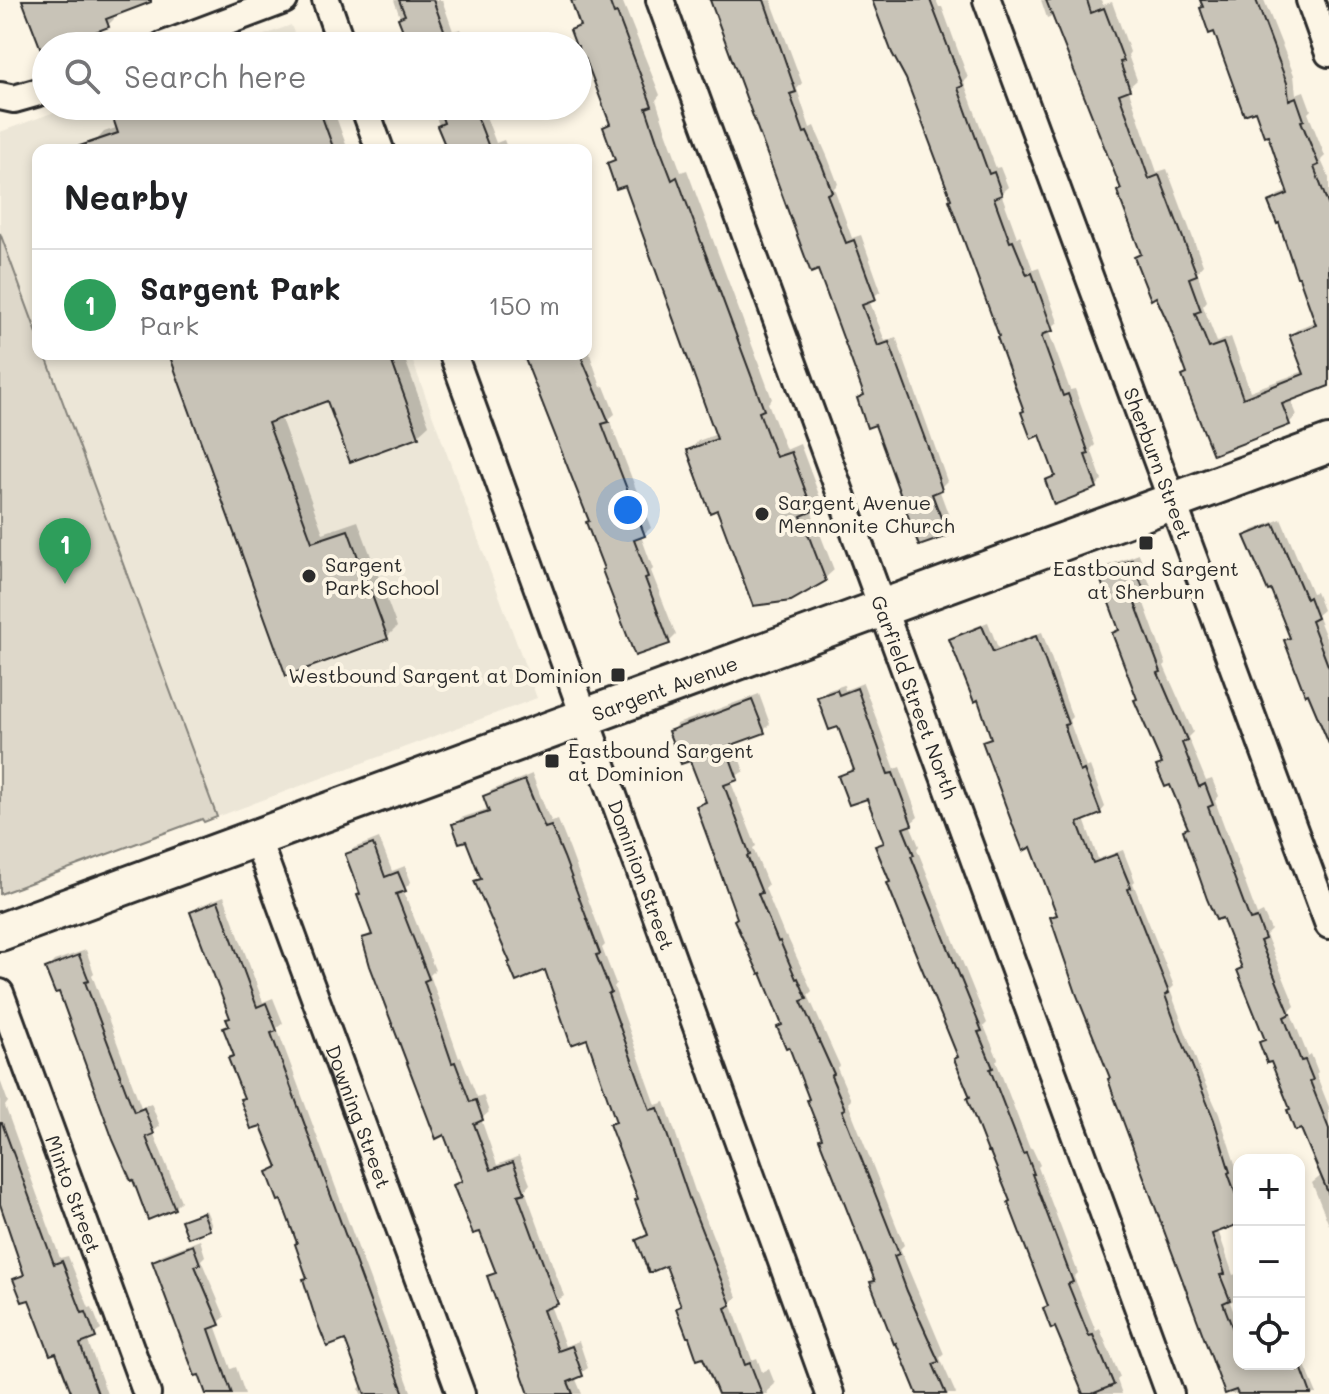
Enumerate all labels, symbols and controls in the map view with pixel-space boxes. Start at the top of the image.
search box [32,32,592,120]
icon: search [60,54,104,98]
text: Search here [124,56,307,96]
text: Nearby [64,174,189,219]
text: Sargent Park [140,268,341,308]
text: 1 [84,288,96,322]
text: 150 m [488,288,560,322]
text: Park [140,308,199,342]
street label: Sherburn Street [1118,384,1198,543]
place label: Sargent Avenue Mennonite Church [778,489,955,538]
your location [608,490,648,530]
marker: Sargent Avenue Mennonite Church [753,505,771,523]
pin: 1 [39,518,91,584]
marker: Eastbound Sargent at Sherburn [1137,534,1155,552]
place label: Sargent Park School [325,551,440,600]
place label: Eastbound Sargent at Sherburn [1053,555,1239,604]
marker: Sargent Park School [300,567,318,585]
street label: Garfield Street North [866,592,964,802]
street label: Sargent Avenue [588,649,741,727]
place label: Westbound Sargent at Dominion [288,662,602,688]
marker: Westbound Sargent at Dominion [609,666,627,684]
place label: Eastbound Sargent at Dominion [568,737,754,786]
marker: Eastbound Sargent at Dominion [543,752,561,770]
street label: Dominion Street [603,796,681,954]
street label: Downing Street [321,1041,397,1192]
street label: Minto Street [40,1131,107,1257]
map controls [1233,1154,1305,1370]
button: + [1233,1154,1305,1226]
button: − [1233,1226,1305,1298]
button: locate [1233,1298,1305,1370]

